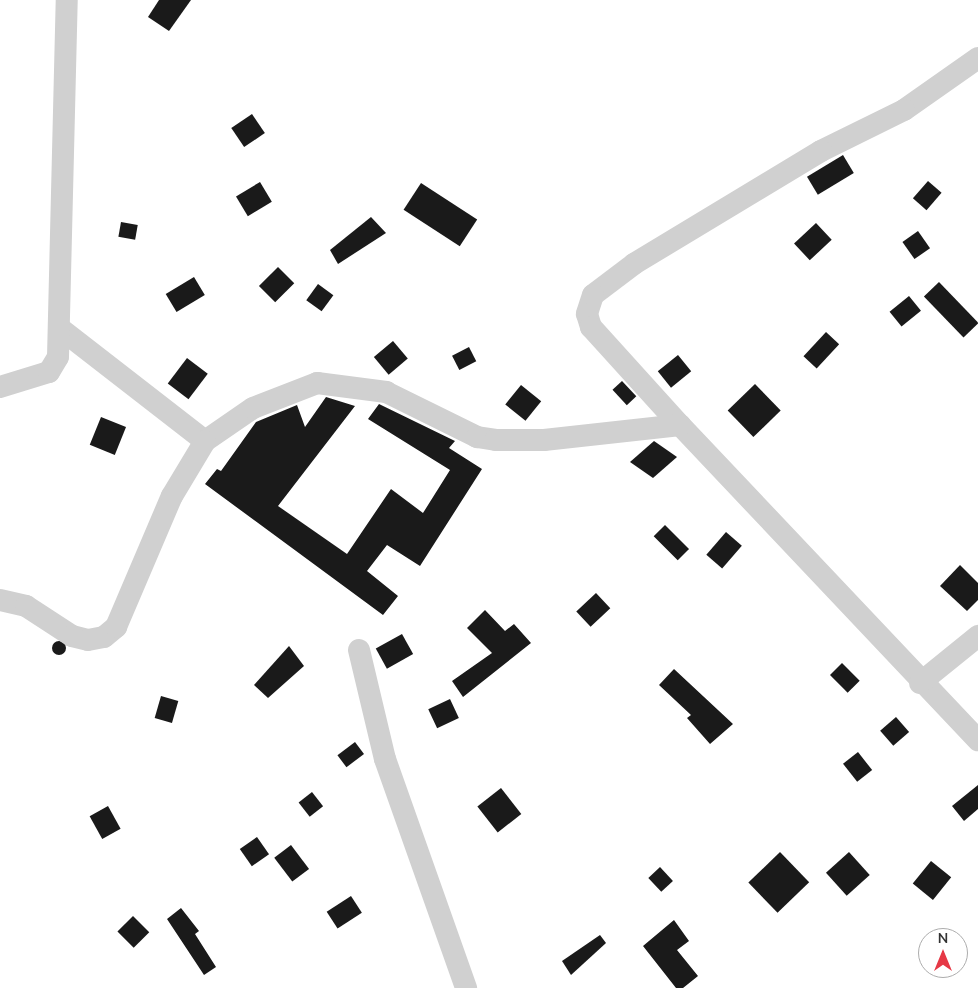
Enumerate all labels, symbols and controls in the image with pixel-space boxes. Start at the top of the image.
north arrow [918,928,968,978]
text: N [938,929,948,948]

